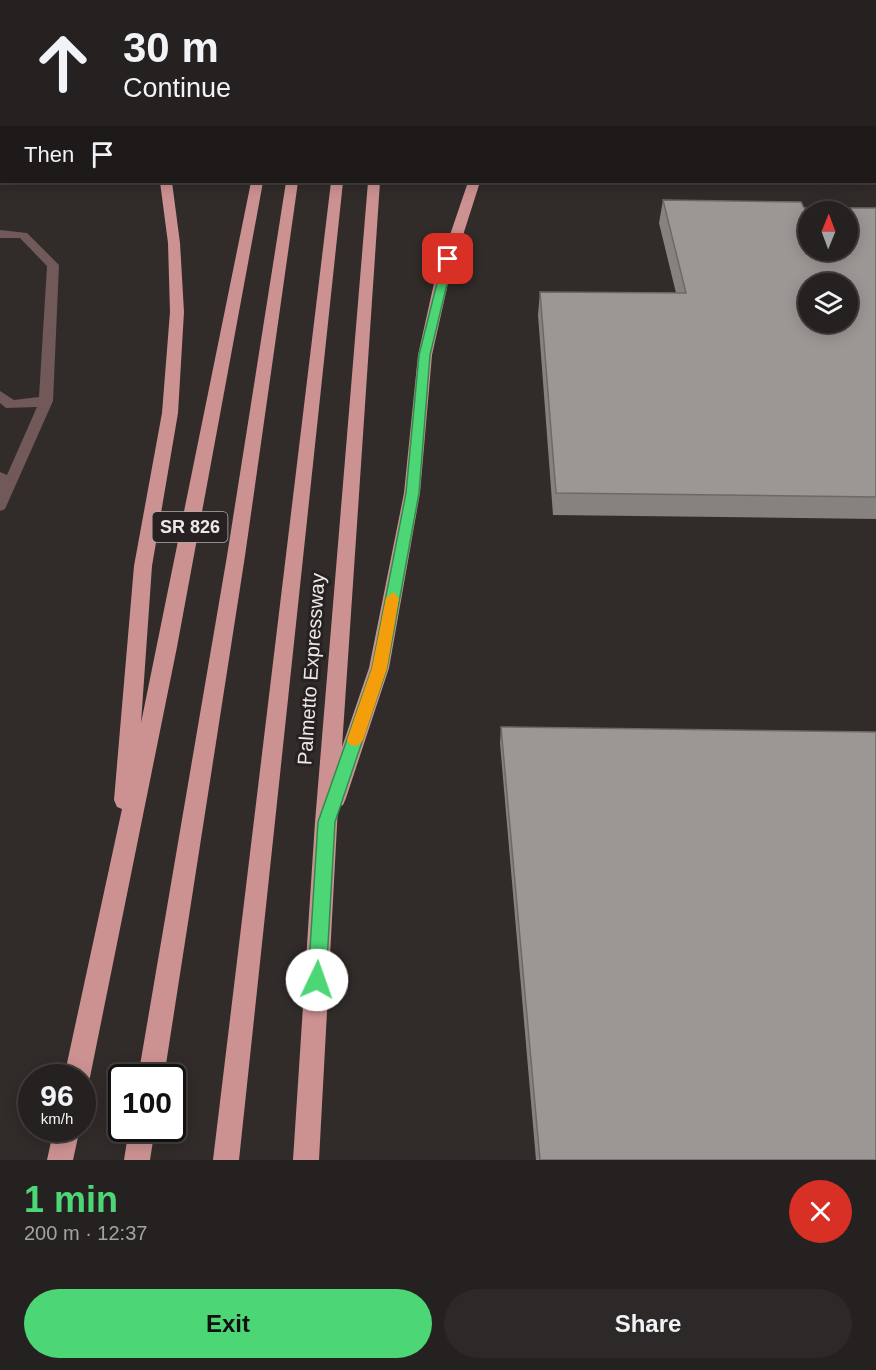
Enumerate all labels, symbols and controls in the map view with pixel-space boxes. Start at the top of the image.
icon: ahead [24,24,102,102]
text: 30 m [123,24,219,71]
text: Continue [123,73,231,103]
icon: arrive [86,138,119,171]
text: Then [24,142,74,167]
north arrow [798,201,858,261]
map controls [798,201,858,333]
pin [422,233,473,284]
icon: arrive [431,242,464,275]
button: layers [798,273,858,333]
road number: SR 826 [152,512,228,542]
street label: Palmetto Expressway [293,572,329,766]
position arrow [285,948,349,1012]
speed limit sign: 100 [108,1064,186,1142]
text: 96 [40,1079,74,1112]
text: km/h [41,1110,73,1127]
text: 1 min [24,1179,118,1220]
button: close [789,1180,852,1243]
text: 200 m · 12:37 [24,1222,147,1244]
button: Exit [24,1289,432,1358]
button: Share [444,1289,852,1358]

